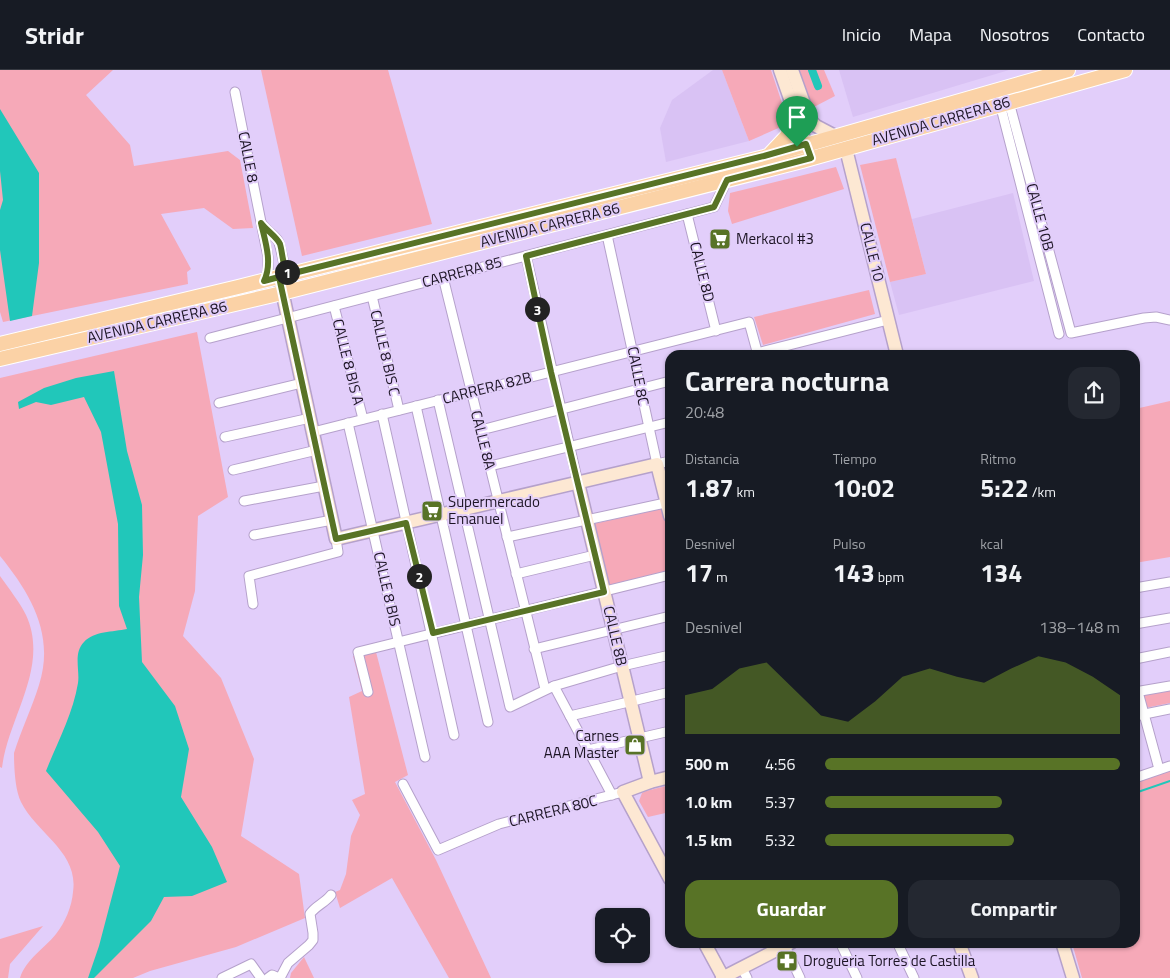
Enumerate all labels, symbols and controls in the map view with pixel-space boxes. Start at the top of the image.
text: Stridr [25,17,84,53]
text: Inicio [842,21,881,48]
text: Mapa [909,21,952,48]
text: Nosotros [980,21,1049,48]
text: Contacto [1077,21,1145,48]
street label: AVENIDA CARRERA 86 [869,90,1013,151]
pin [776,96,818,147]
icon: arrive [783,103,811,131]
street label: CALLE 8 [232,129,265,184]
street label: CALLE 10B [1020,181,1061,253]
street label: AVENIDA CARRERA 86 [478,196,622,253]
street label: CALLE 10 [854,220,891,284]
supermarket icon: Merkacol #3 [708,227,732,251]
place label: Merkacol #3 [736,227,814,250]
street label: CALLE 8D [684,239,721,304]
street label: CARRERA 85 [419,250,504,293]
pin: 1 [274,260,300,284]
text: 1 [284,262,291,283]
street label: AVENIDA CARRERA 86 [85,294,229,349]
pin: 3 [524,296,550,322]
text: 3 [534,299,541,320]
street label: CALLE 8 BIS C [364,308,407,398]
street label: CALLE 8 BIS A [327,316,370,407]
street label: CALLE 8C [622,344,655,407]
text: Carrera nocturna [685,359,889,402]
street label: CARRERA 82B [440,365,534,410]
button: share [1068,367,1120,419]
text: 20:48 [685,400,724,424]
street label: CALLE 8A [465,408,502,472]
text: Distancia [685,448,739,469]
text: Tiempo [833,448,877,469]
text: Ritmo [980,448,1016,469]
text: 1.87 [685,469,733,507]
text: 10:02 [833,469,895,507]
text: 5:22 [980,469,1029,507]
text: km [733,481,755,502]
text: /km [1029,481,1056,502]
place label: Supermercado Emanuel [448,490,540,530]
supermarket icon: Supermercado Emanuel [420,499,444,523]
text: Desnivel [685,533,735,554]
text: Pulso [833,533,866,554]
text: kcal [980,533,1003,554]
street label: CALLE 8 BIS [368,549,407,628]
text: 17 [685,554,713,592]
text: 143 [833,554,875,592]
text: 134 [980,554,1022,592]
pin: 2 [406,564,432,588]
text: 2 [416,566,423,587]
text: m [713,566,728,587]
text: bpm [875,566,904,587]
street label: CALLE 8B [597,604,634,668]
text: Desnivel [685,615,742,639]
text: 138–148 m [1039,615,1120,639]
place label: Carnes AAA Master [544,724,619,764]
shop icon: Carnes AAA Master [623,733,647,757]
text: 500 m [685,752,729,776]
text: 4:56 [765,752,795,776]
street label: CARRERA 80C [506,788,599,833]
text: 1.0 km [685,790,732,814]
text: 5:37 [765,790,795,814]
text: 1.5 km [685,828,732,852]
text: 5:32 [765,828,795,852]
button: Guardar [685,880,898,938]
button: Compartir [908,880,1120,938]
map controls [595,908,650,963]
button: locate [595,908,650,963]
pharmacy icon: Drogueria Torres de Castilla [775,949,799,973]
place label: Drogueria Torres de Castilla [803,949,976,972]

